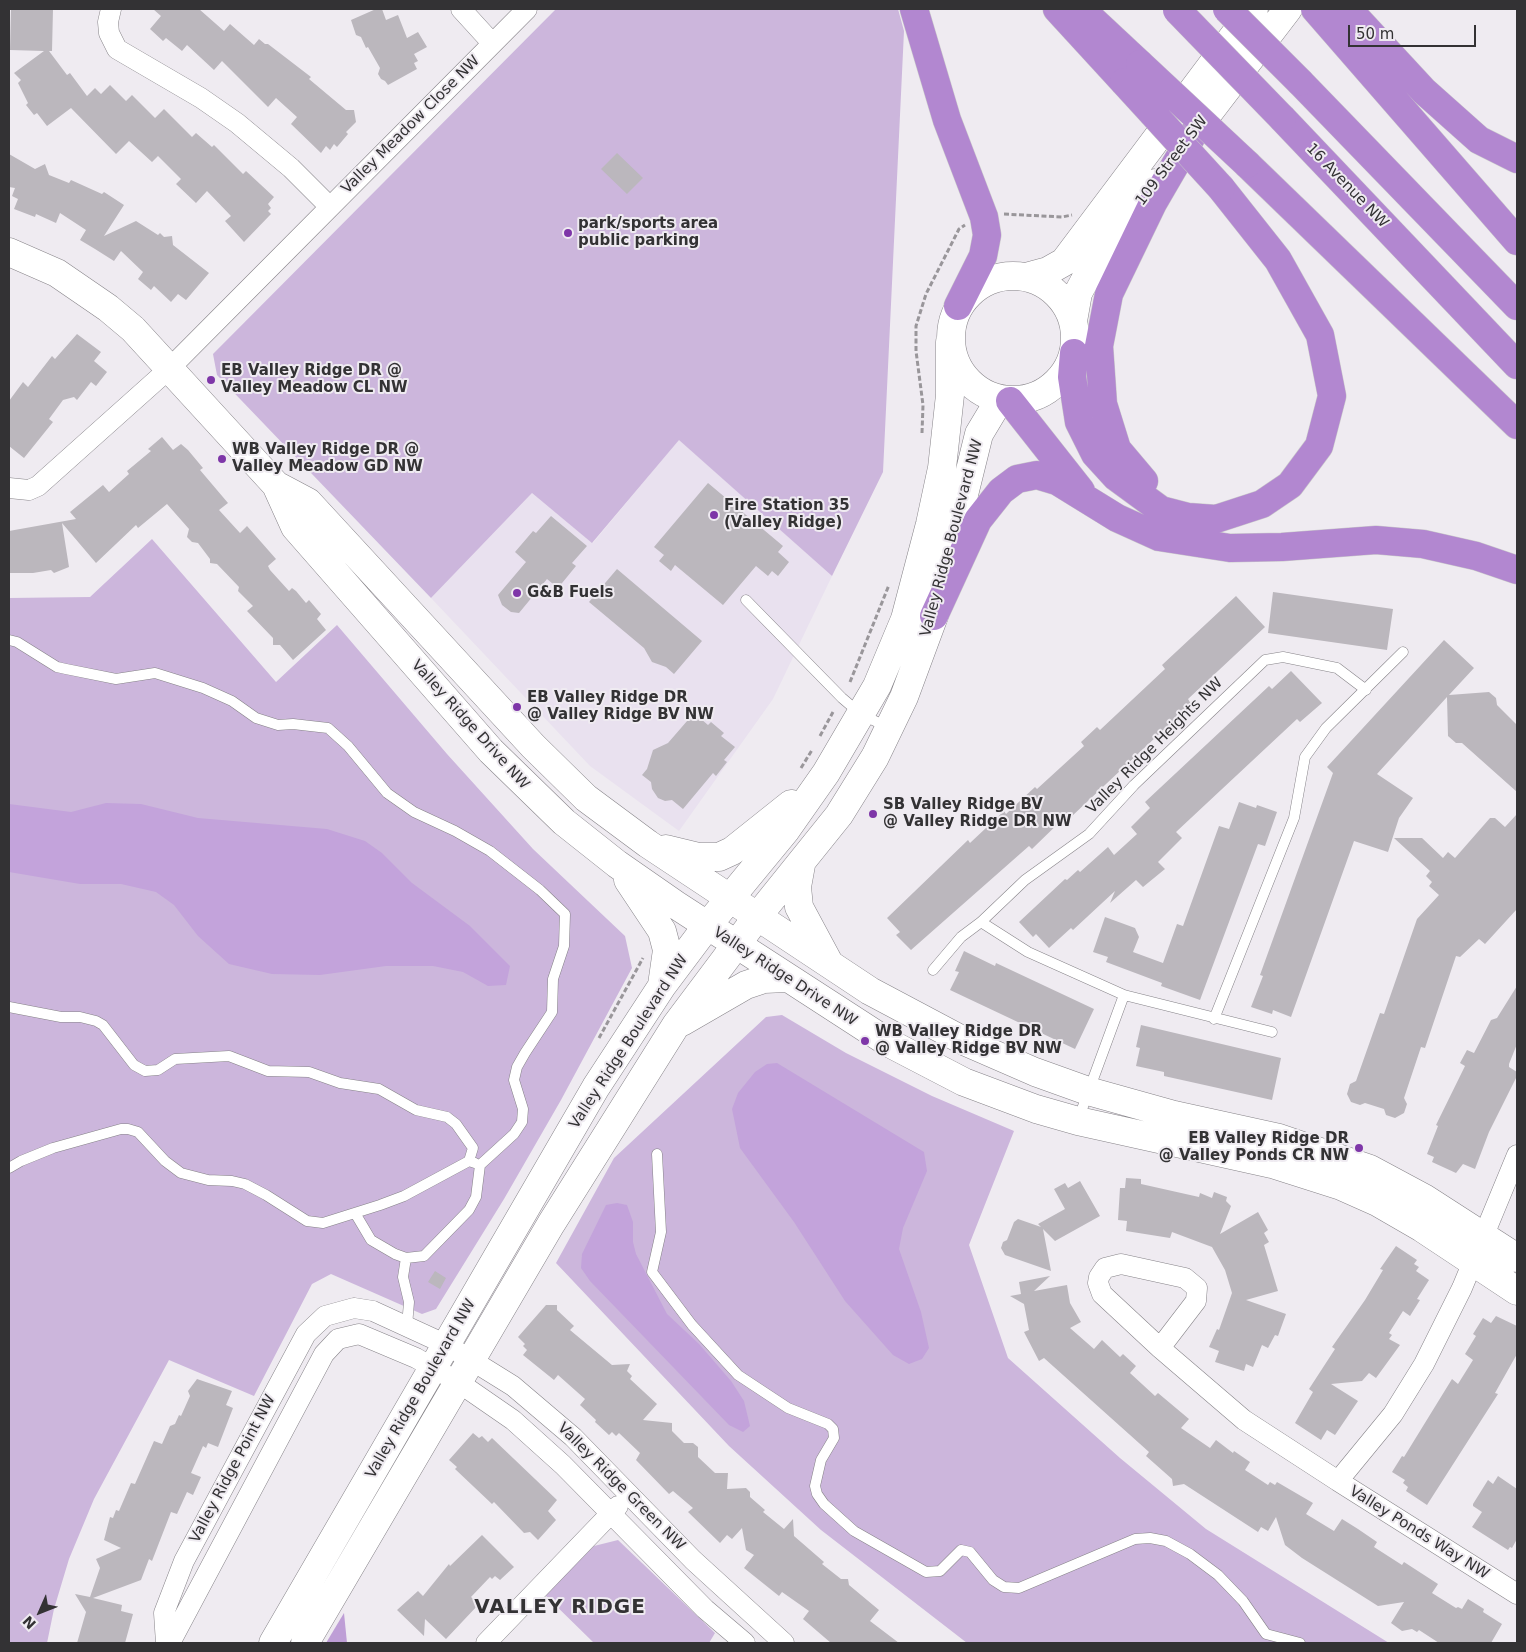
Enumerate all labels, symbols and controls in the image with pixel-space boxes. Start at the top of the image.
scale bar [1351,15,1478,47]
text: 50 m [1356,25,1394,43]
street label: Valley Meadow Close NW [338,52,484,198]
street label: 109 Street SW [1132,112,1212,210]
street label: 16 Avenue NW [1302,140,1392,232]
place label: park/sports area public parking [578,215,718,250]
marker: park/sports area public parking [562,227,574,239]
place label: EB Valley Ridge DR @ Valley Meadow CL NW [221,362,408,397]
marker: EB Valley Ridge DR @ Valley Meadow CL NW [205,374,217,386]
street label: Valley Ridge Boulevard NW [917,437,987,639]
place label: WB Valley Ridge DR @ Valley Meadow GD NW [232,441,423,476]
marker: WB Valley Ridge DR @ Valley Meadow GD NW [216,453,228,465]
place label: Fire Station 35 (Valley Ridge) [724,497,850,532]
marker: Fire Station 35 (Valley Ridge) [708,509,720,521]
place label: G&B Fuels [527,584,613,602]
marker: G&B Fuels [511,587,523,599]
street label: Valley Ridge Drive NW [407,657,533,793]
street label: Valley Ridge Heights NW [1083,674,1227,818]
place label: EB Valley Ridge DR @ Valley Ridge BV NW [527,689,714,724]
marker: EB Valley Ridge DR @ Valley Ridge BV NW [511,701,523,713]
place label: SB Valley Ridge BV @ Valley Ridge DR NW [883,796,1071,831]
marker: SB Valley Ridge BV @ Valley Ridge DR NW [867,808,879,820]
street label: Valley Ridge Drive NW [710,924,860,1030]
street label: Valley Ridge Boulevard NW [566,952,692,1132]
place label: WB Valley Ridge DR @ Valley Ridge BV NW [875,1023,1062,1058]
marker: WB Valley Ridge DR @ Valley Ridge BV NW [859,1035,871,1047]
place label: EB Valley Ridge DR @ Valley Ponds CR NW [1159,1130,1349,1165]
marker: EB Valley Ridge DR @ Valley Ponds CR NW [1353,1142,1365,1154]
street label: Valley Ridge Boulevard NW [362,1296,480,1482]
street label: Valley Ridge Point NW [186,1392,280,1546]
street label: Valley Ridge Green NW [553,1419,689,1555]
street label: Valley Ponds Way NW [1346,1483,1492,1583]
north arrow [15,1587,65,1637]
district label: VALLEY RIDGE [473,1596,647,1620]
text: N [19,1613,39,1632]

